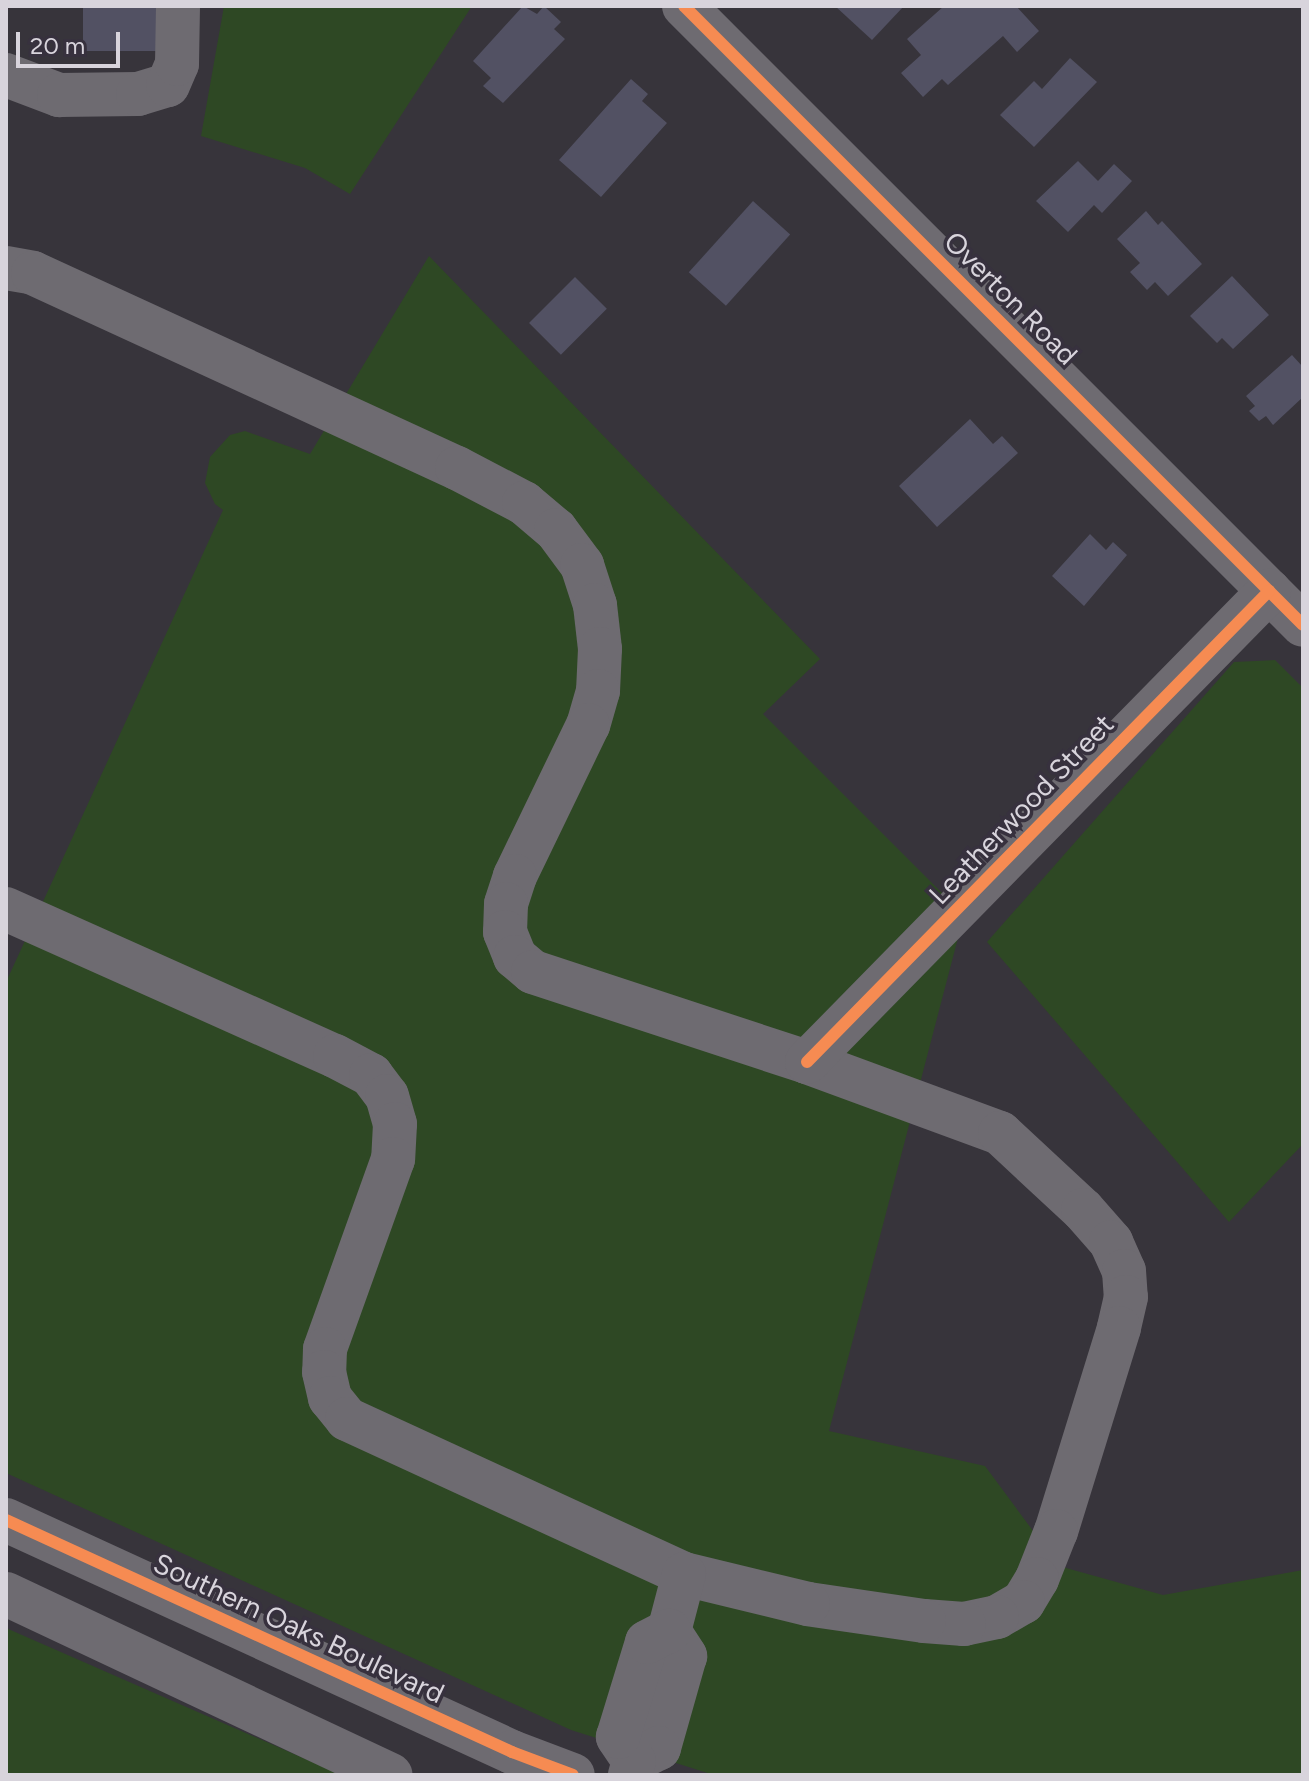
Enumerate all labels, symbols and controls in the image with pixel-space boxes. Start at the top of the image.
scale bar [20,16,124,66]
text: 20 m [30,31,85,60]
street label: Overton Road [937,224,1085,372]
street label: Leatherwood Street [922,707,1120,911]
street label: Southern Oaks Boulevard [148,1546,450,1710]

